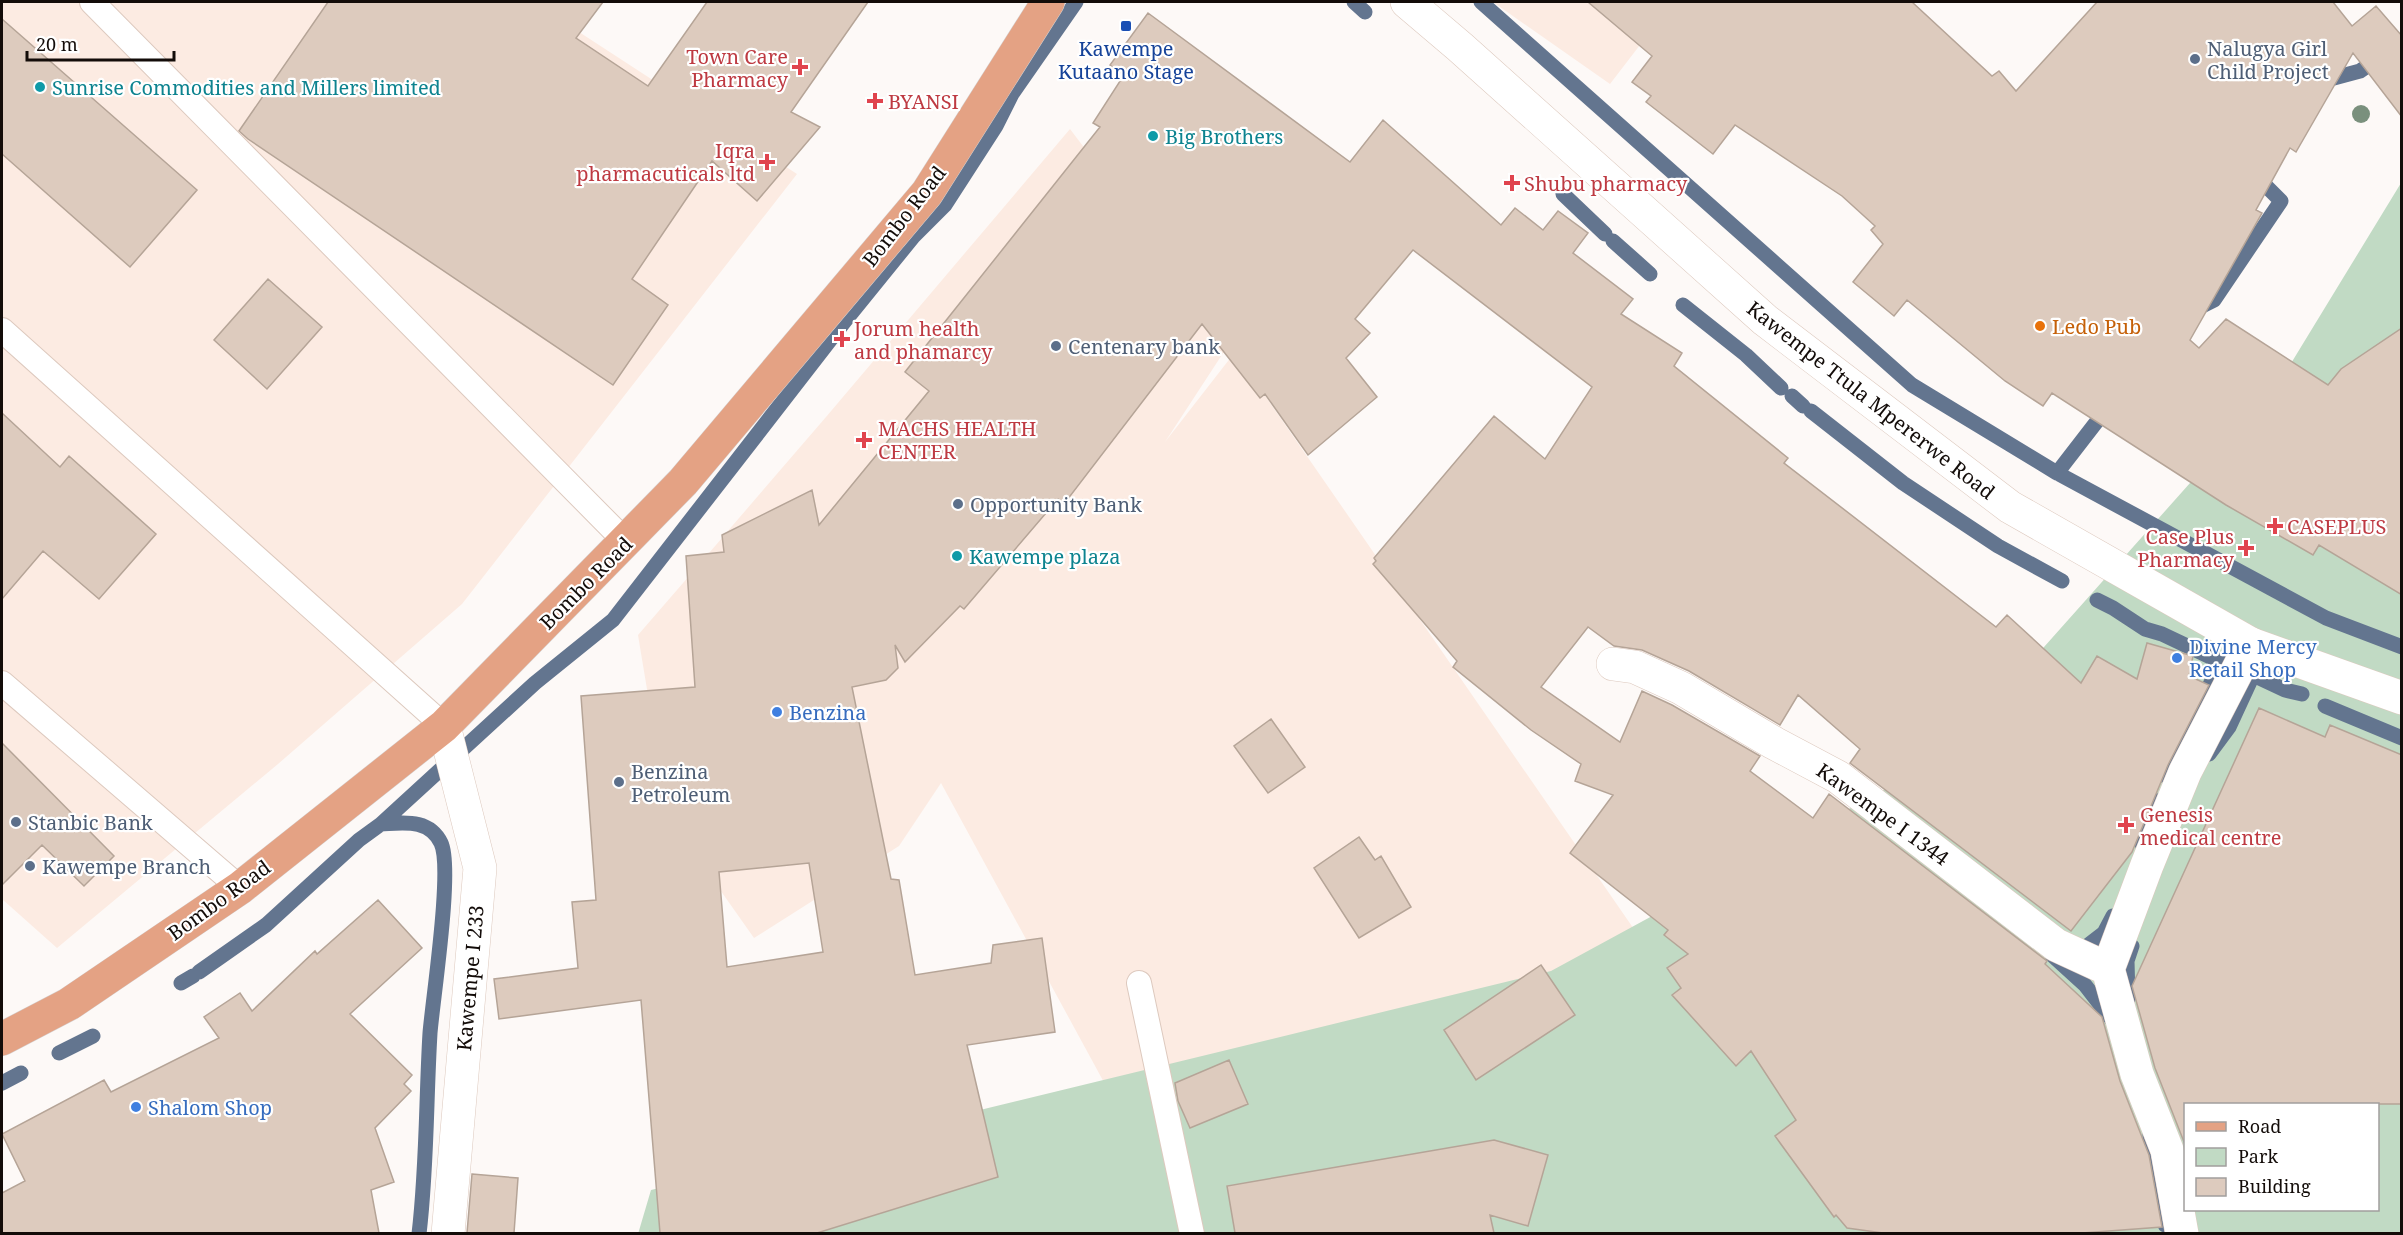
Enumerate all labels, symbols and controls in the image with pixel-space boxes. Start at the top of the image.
marker: Kawempe Kutaano Stage [1119,19,1133,33]
scale bar [27,24,174,62]
text: 20 m [36,32,78,56]
place label: Kawempe Kutaano Stage [1058,35,1194,85]
place label: Nalugya Girl Child Project [2207,35,2329,85]
place label: Town Care Pharmacy [686,43,789,93]
marker: Nalugya Girl Child Project [2188,52,2202,66]
marker: Town Care Pharmacy [793,60,807,74]
place label: Sunrise Commodities and Millers limited [52,74,441,101]
marker: Sunrise Commodities and Millers limited [33,80,47,94]
place label: BYANSI [888,88,959,115]
marker: BYANSI [866,92,884,110]
place label: Big Brothers [1165,123,1283,150]
marker: Big Brothers [1146,129,1160,143]
place label: Iqra pharmacuticals ltd [576,137,755,187]
marker: Iqra pharmacuticals ltd [760,155,774,169]
street label: Bombo Road [856,160,952,272]
place label: Shubu pharmacy [1524,170,1688,197]
marker: Shubu pharmacy [1505,176,1519,190]
street label: Kawempe Ttula Mpererwe Road [1742,295,2000,505]
place label: Ledo Pub [2052,313,2141,340]
place label: Jorum health and phamarcy [853,315,993,365]
marker: Ledo Pub [2033,319,2047,333]
marker: Jorum health and phamarcy [835,332,849,346]
place label: Centenary bank [1068,333,1220,360]
marker: Centenary bank [1049,339,1063,353]
place label: MACHS HEALTH CENTER [878,415,1036,465]
marker: MACHS HEALTH CENTER [855,431,873,449]
place label: Opportunity Bank [970,491,1142,518]
marker: Opportunity Bank [951,497,965,511]
place label: CASEPLUS [2287,513,2386,540]
marker: CASEPLUS [2268,519,2282,533]
place label: Case Plus Pharmacy [2137,523,2235,573]
street label: Bombo Road [534,531,638,635]
marker: Case Plus Pharmacy [2239,541,2253,555]
place label: Kawempe plaza [969,543,1121,570]
marker: Kawempe plaza [950,549,964,563]
place label: Divine Mercy Retail Shop [2189,633,2317,683]
marker: Divine Mercy Retail Shop [2170,651,2184,665]
place label: Benzina [789,699,866,726]
marker: Benzina [770,705,784,719]
street label: Kawempe I 1344 [1811,757,1955,871]
place label: Benzina Petroleum [631,758,730,808]
marker: Benzina Petroleum [612,775,626,789]
place label: Genesis medical centre [2140,801,2281,851]
place label: Stanbic Bank [28,809,153,836]
marker: Stanbic Bank [9,815,23,829]
marker: Genesis medical centre [2117,816,2135,834]
place label: Kawempe Branch [42,853,211,880]
street label: Bombo Road [162,854,276,946]
marker: Kawempe Branch [23,859,37,873]
street label: Kawempe I 233 [450,904,490,1052]
place label: Shalom Shop [148,1094,272,1121]
marker: Shalom Shop [129,1100,143,1114]
legend [2184,1103,2379,1211]
text: Road [2238,1114,2281,1138]
text: Park [2238,1144,2278,1168]
text: Building [2238,1174,2311,1198]

